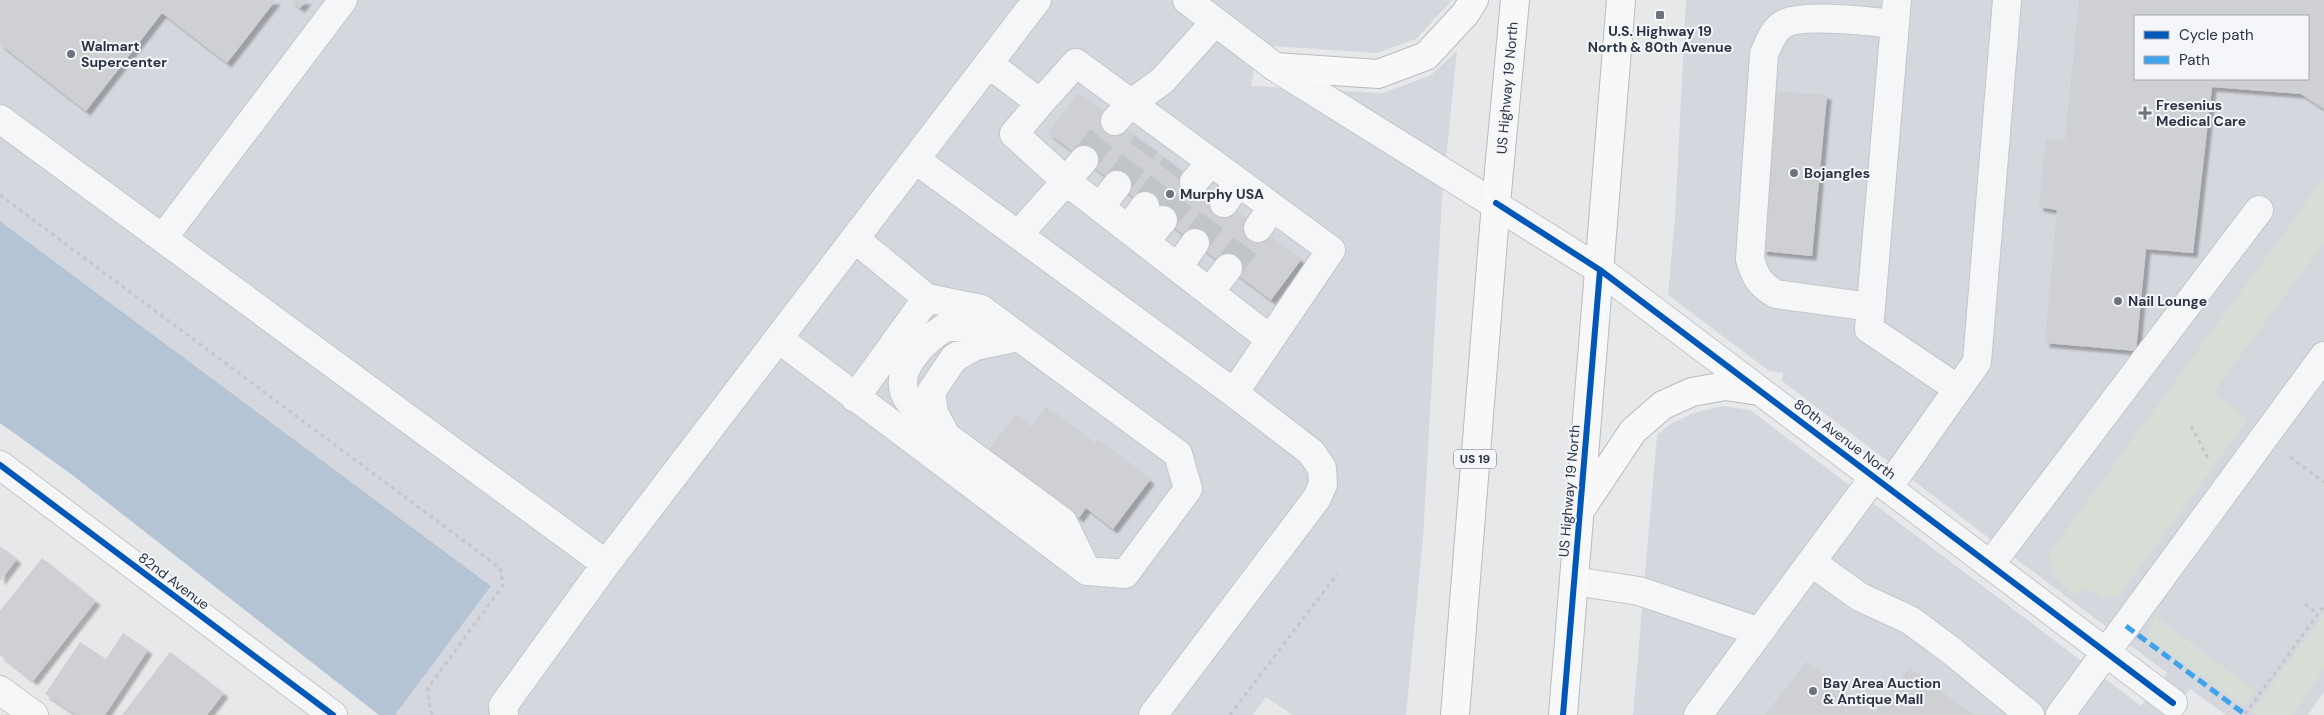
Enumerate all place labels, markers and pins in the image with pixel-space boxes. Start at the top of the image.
marker: U.S. Highway 19 North & 80th Avenue [1654,9,1666,21]
place label: U.S. Highway 19 North & 80th Avenue [1588,22,1732,56]
place label: Walmart Supercenter [81,37,167,71]
marker: Walmart Supercenter [65,48,77,60]
place label: Fresenius Medical Care [2156,96,2246,130]
marker: Fresenius Medical Care [2138,106,2152,120]
place label: Bojangles [1804,164,1870,182]
marker: Bojangles [1788,167,1800,179]
place label: Murphy USA [1180,185,1264,203]
marker: Murphy USA [1164,188,1176,200]
place label: Nail Lounge [2128,292,2207,310]
marker: Nail Lounge [2112,295,2124,307]
place label: Bay Area Auction & Antique Mall [1823,674,1941,708]
marker: Bay Area Auction & Antique Mall [1807,685,1819,697]

